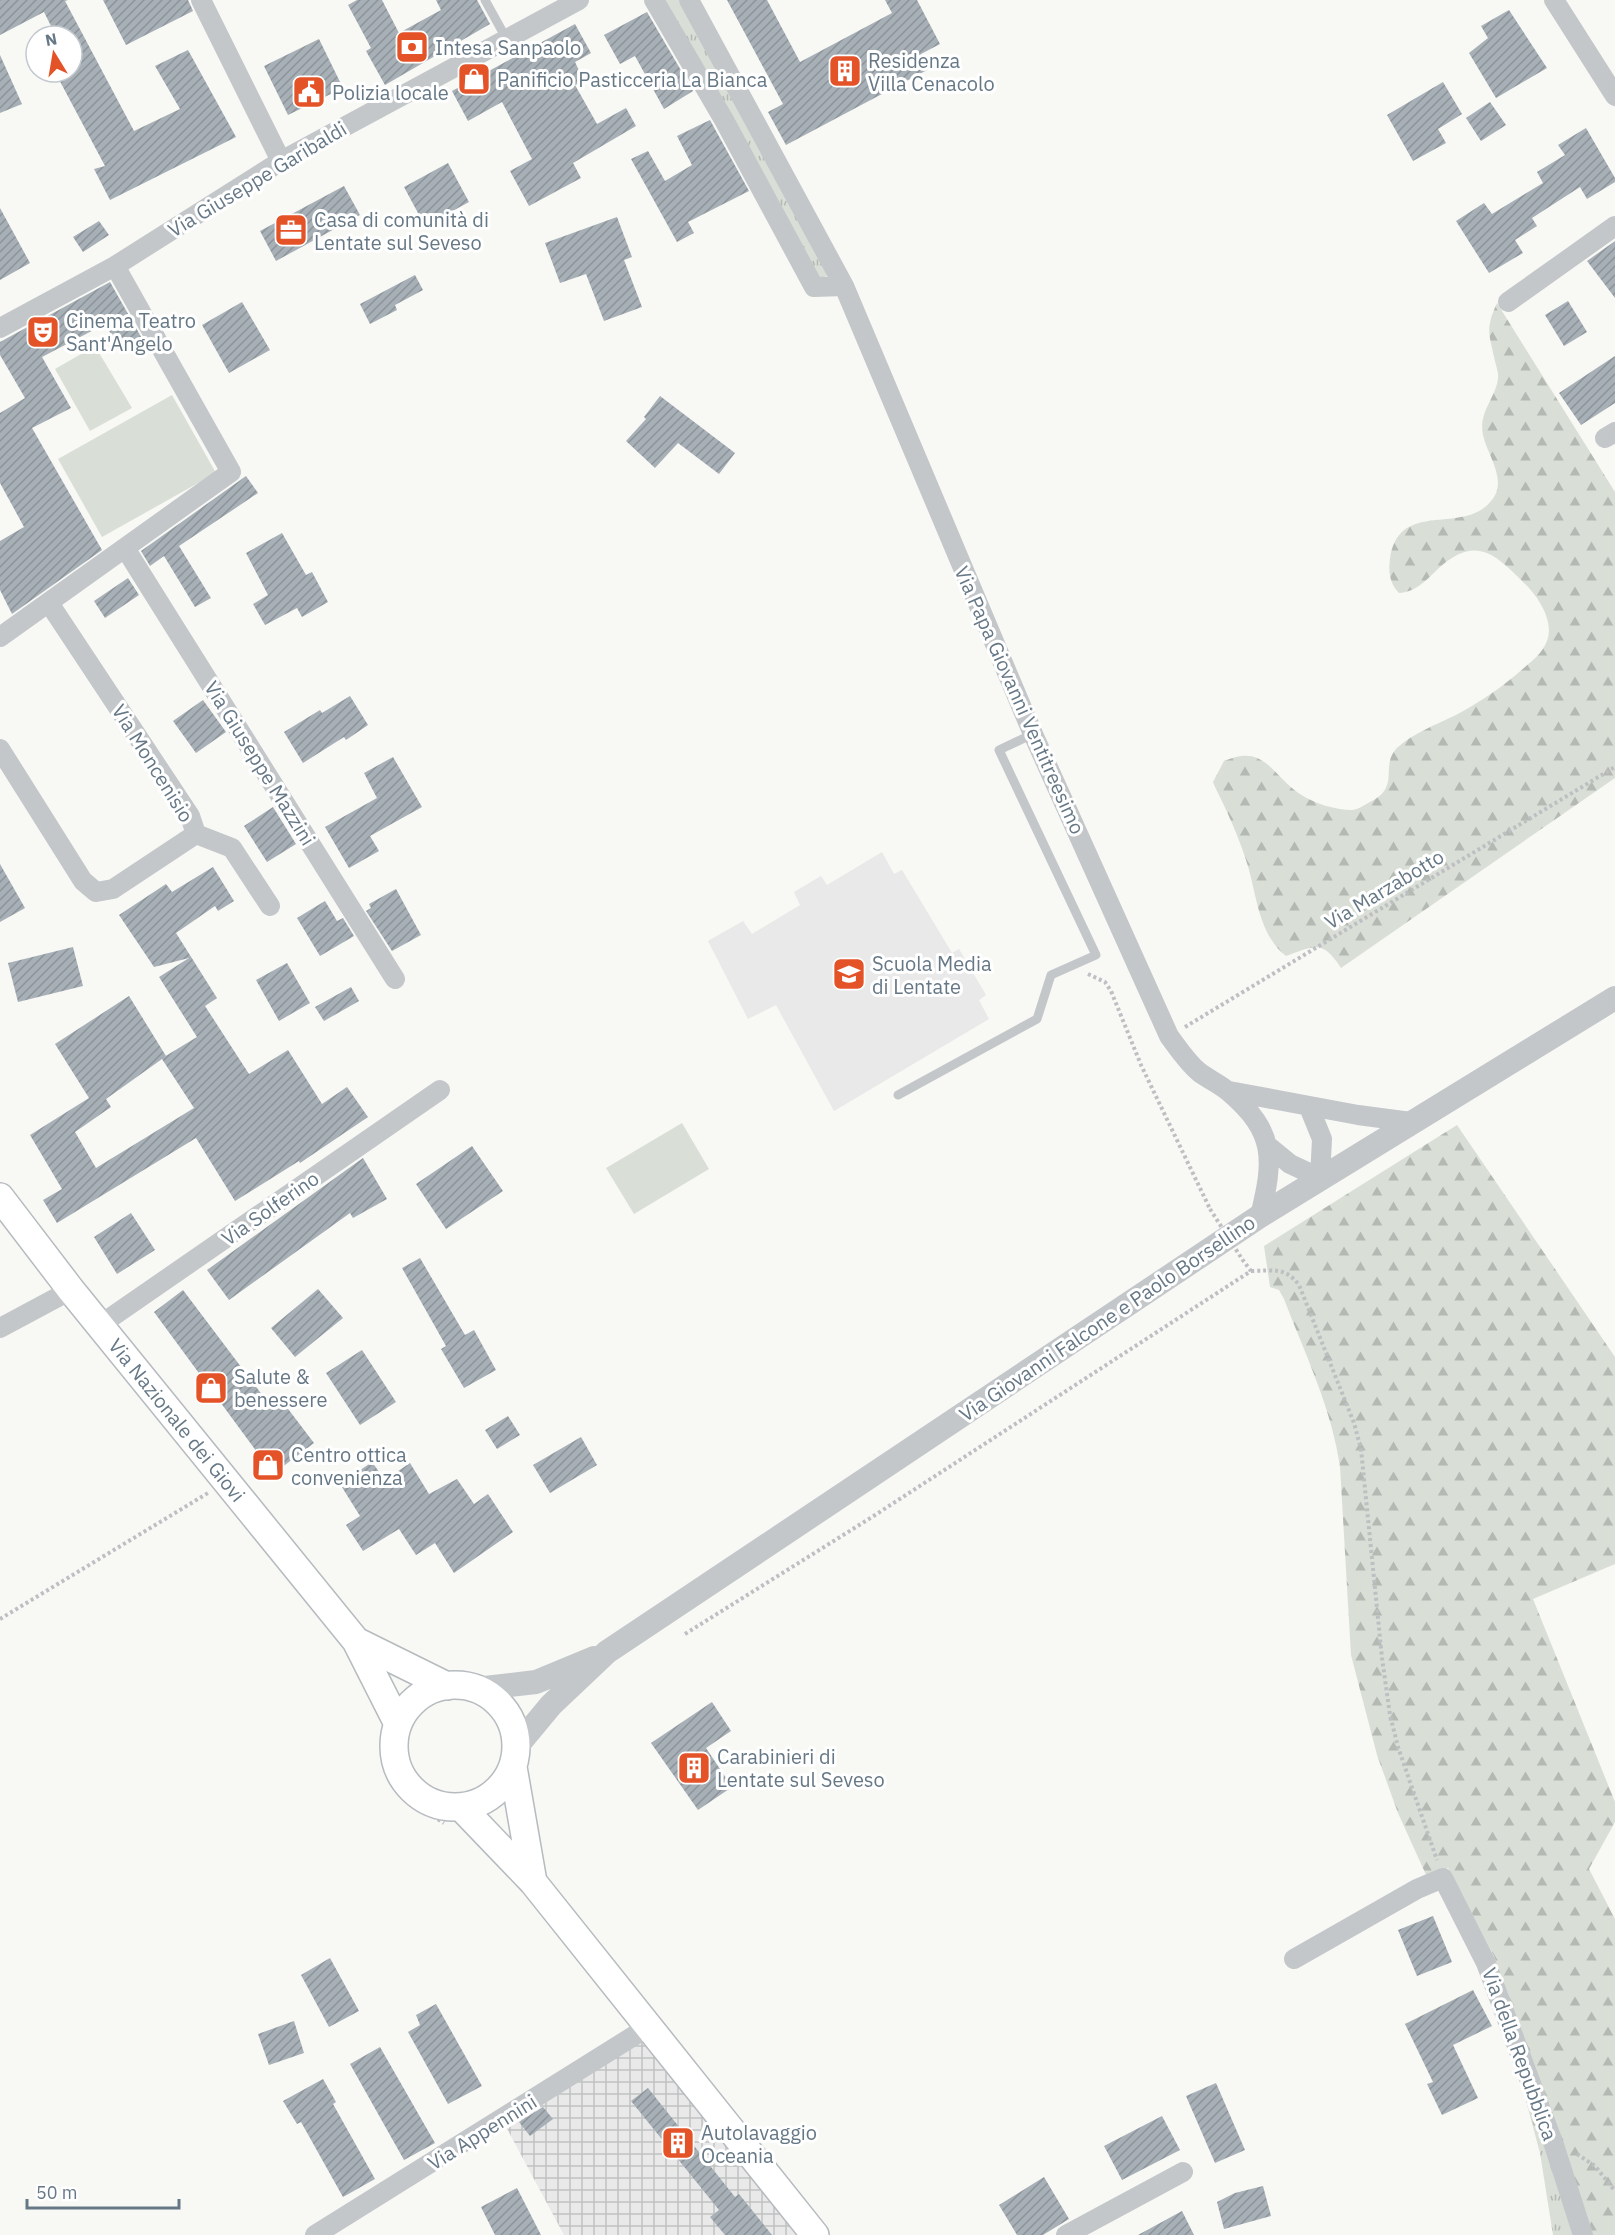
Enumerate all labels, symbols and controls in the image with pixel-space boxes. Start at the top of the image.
north arrow [24,24,84,84]
text: N [44,28,59,50]
bank icon: Intesa Sanpaolo [394,29,430,65]
place label: Intesa Sanpaolo [435,34,581,61]
place label: Residenza Villa Cenacolo [868,47,995,97]
building icon: Residenza Villa Cenacolo [827,53,863,89]
shop icon: Panificio Pasticceria La Bianca [456,61,492,97]
place label: Panificio Pasticceria La Bianca [497,66,768,93]
public building icon: Polizia locale [291,74,327,110]
place label: Polizia locale [332,79,449,106]
street label: Via Giuseppe Garibaldi [163,115,351,243]
place label: Casa di comunità di Lentate sul Seveso [314,206,489,256]
office icon: Casa di comunità di Lentate sul Seveso [273,212,309,248]
place label: Cinema Teatro Sant'Angelo [66,307,196,357]
theatre icon: Cinema Teatro Sant'Angelo [25,314,61,350]
street label: Via Papa Giovanni Ventitreesimo [949,562,1091,838]
street label: Via Giuseppe Mazzini [198,676,322,850]
street label: Via Moncenisio [106,699,200,827]
street label: Via Marzabotto [1319,843,1449,935]
place label: Scuola Media di Lentate [872,950,992,1000]
school or university icon: Scuola Media di Lentate [831,956,867,992]
street label: Via Solferino [216,1164,324,1252]
street label: Via Giovanni Falcone e Paolo Borsellino [954,1209,1260,1427]
street label: Via Nazionale dei Giovi [103,1333,251,1507]
place label: Salute & benessere [234,1363,327,1413]
shop icon: Salute & benessere [193,1370,229,1406]
place label: Centro ottica convenienza [291,1441,407,1491]
shop icon: Centro ottica convenienza [250,1447,286,1483]
place label: Carabinieri di Lentate sul Seveso [717,1743,885,1793]
building icon: Carabinieri di Lentate sul Seveso [676,1750,712,1786]
street label: Via della Repubblica [1476,1964,1564,2144]
street label: Via Appennini [422,2088,542,2176]
place label: Autolavaggio Oceania [701,2119,817,2169]
building icon: Autolavaggio Oceania [660,2125,696,2161]
scale bar [27,2172,178,2210]
text: 50 m [36,2181,78,2204]

